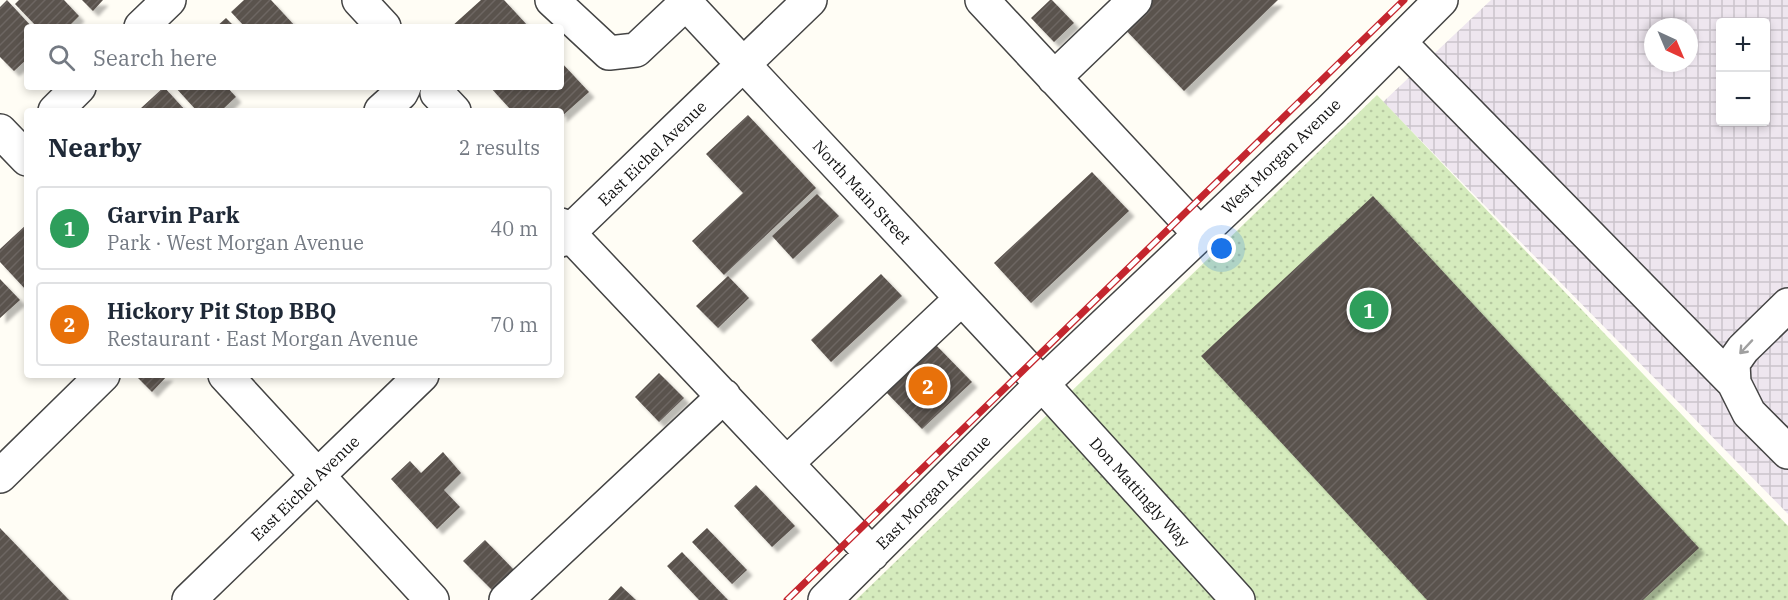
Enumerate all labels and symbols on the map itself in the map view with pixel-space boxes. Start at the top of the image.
north arrow [1644,18,1698,72]
street label: West Morgan Avenue [1217,94,1345,218]
street label: East Eichel Avenue [594,96,710,210]
street label: North Main Street [809,136,915,248]
your location [1207,234,1236,263]
pin: 1 [1350,288,1388,332]
one-way arrow [1739,339,1754,354]
pin: 2 [908,364,948,408]
street label: East Eichel Avenue [247,431,363,545]
street label: East Morgan Avenue [872,431,994,553]
street label: Don Mattingly Way [1086,433,1195,551]

